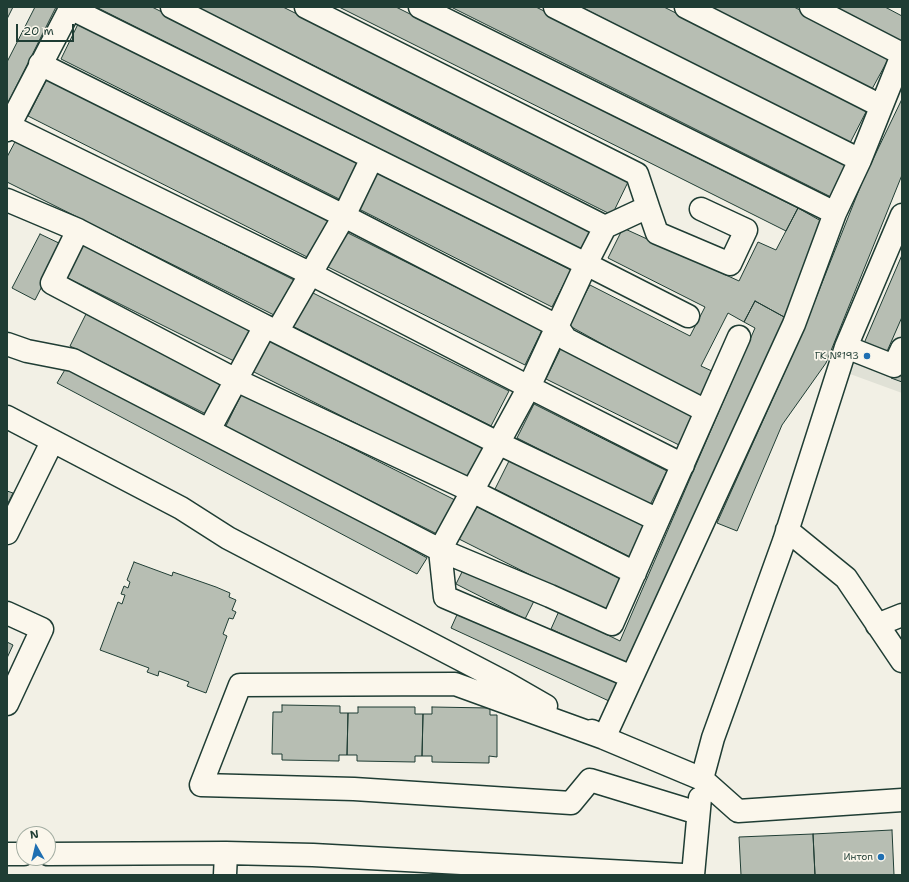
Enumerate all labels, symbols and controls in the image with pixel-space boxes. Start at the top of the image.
scale bar [18,16,76,42]
text: 20 m [23,23,54,39]
place label: ГК №193 [815,350,859,362]
marker: ГК №193 [862,351,872,361]
north arrow [16,826,56,866]
text: N [29,827,40,843]
place label: Интоп [844,851,873,863]
marker: Интоп [876,852,886,862]

